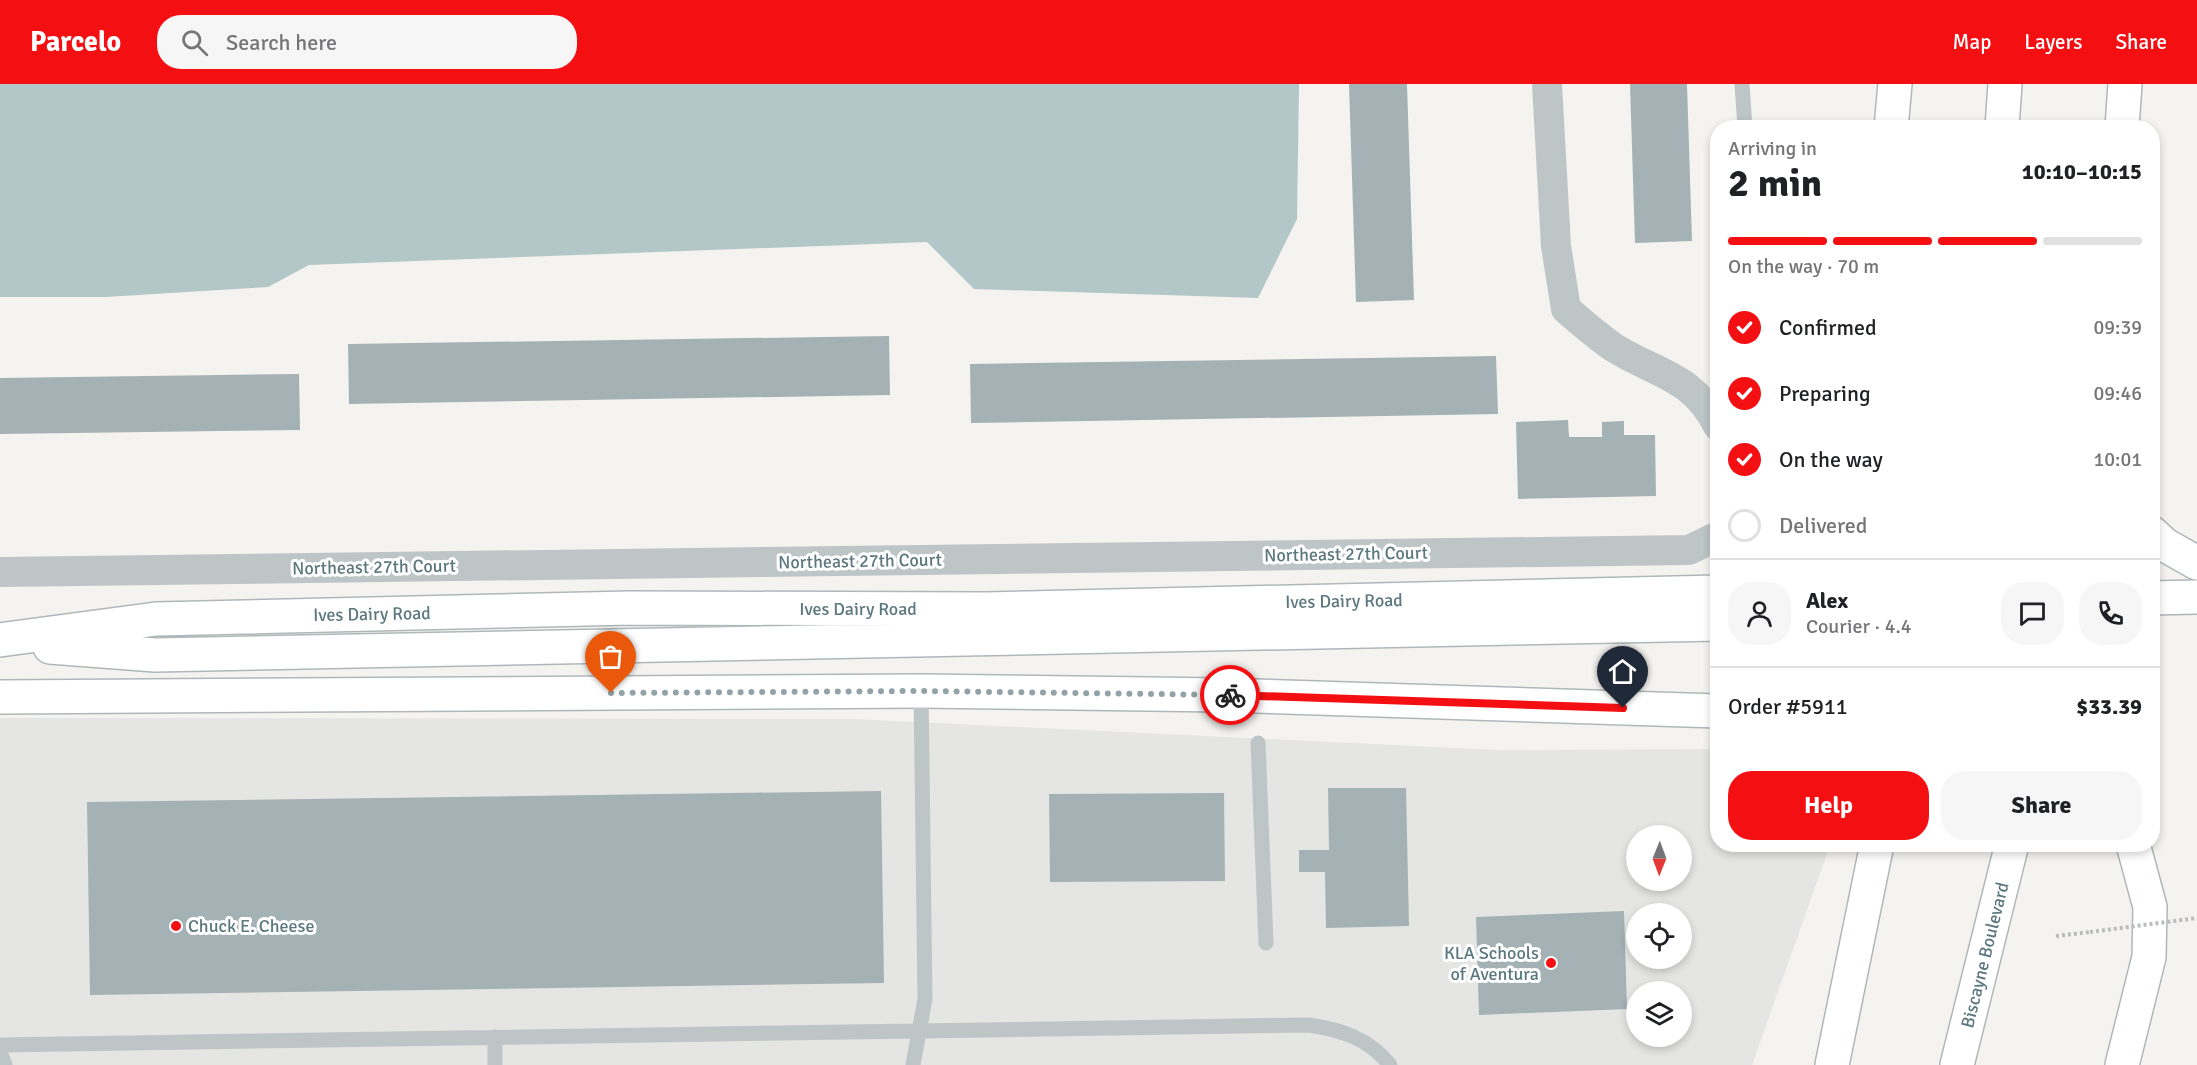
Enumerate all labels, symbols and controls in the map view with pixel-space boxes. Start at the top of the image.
search box [157,15,577,69]
text: Parcelo [30,25,121,59]
icon: search [178,26,211,59]
text: Search here [226,29,337,56]
text: Map [1953,29,1991,55]
text: Layers [2024,29,2082,55]
text: Share [2115,29,2167,55]
text: Arriving in [1728,136,1817,161]
text: 10:10–10:15 [2022,158,2142,185]
text: 2 min [1728,159,1822,207]
text: On the way · 70 m [1728,254,1879,279]
icon: check [1728,311,1761,344]
text: Confirmed [1779,314,1877,341]
text: 09:39 [2093,315,2142,340]
icon: check [1728,377,1761,410]
text: Preparing [1779,380,1871,407]
text: 09:46 [2093,381,2142,406]
icon: check [1728,443,1761,476]
text: On the way [1779,446,1883,473]
text: 10:01 [2093,447,2142,472]
text: Delivered [1779,512,1867,539]
street label: Northeast 27th Court [1264,542,1428,566]
street label: Northeast 27th Court [778,549,942,573]
street label: Northeast 27th Court [292,555,456,579]
button: person [1728,582,1791,645]
button: chat [2001,582,2064,645]
button: phone [2079,582,2142,645]
text: Alex [1806,587,1848,614]
street label: Ives Dairy Road [1285,589,1403,613]
street label: Ives Dairy Road [799,598,917,620]
street label: Ives Dairy Road [313,602,431,626]
text: Courier · 4.4 [1806,614,1912,639]
pin [585,631,636,693]
icon: bag [594,640,627,673]
pin [1597,646,1648,708]
icon: home [1606,655,1639,688]
courier [1200,665,1260,725]
icon: bike [1214,679,1247,712]
text: Order #5911 [1728,693,1848,720]
text: $33.39 [2076,693,2142,720]
button: Help [1728,771,1929,840]
button: Share [1941,771,2142,840]
north arrow [1626,825,1692,891]
map controls [1626,825,1692,1047]
street label: Biscayne Boulevard [1956,880,2014,1030]
button: locate [1626,903,1692,969]
place label: Chuck E. Cheese [188,915,314,937]
marker: Chuck E. Cheese [169,919,183,933]
place label: KLA Schools of Aventura [1444,942,1539,985]
marker: KLA Schools of Aventura [1544,956,1558,970]
button: layers [1626,981,1692,1047]

